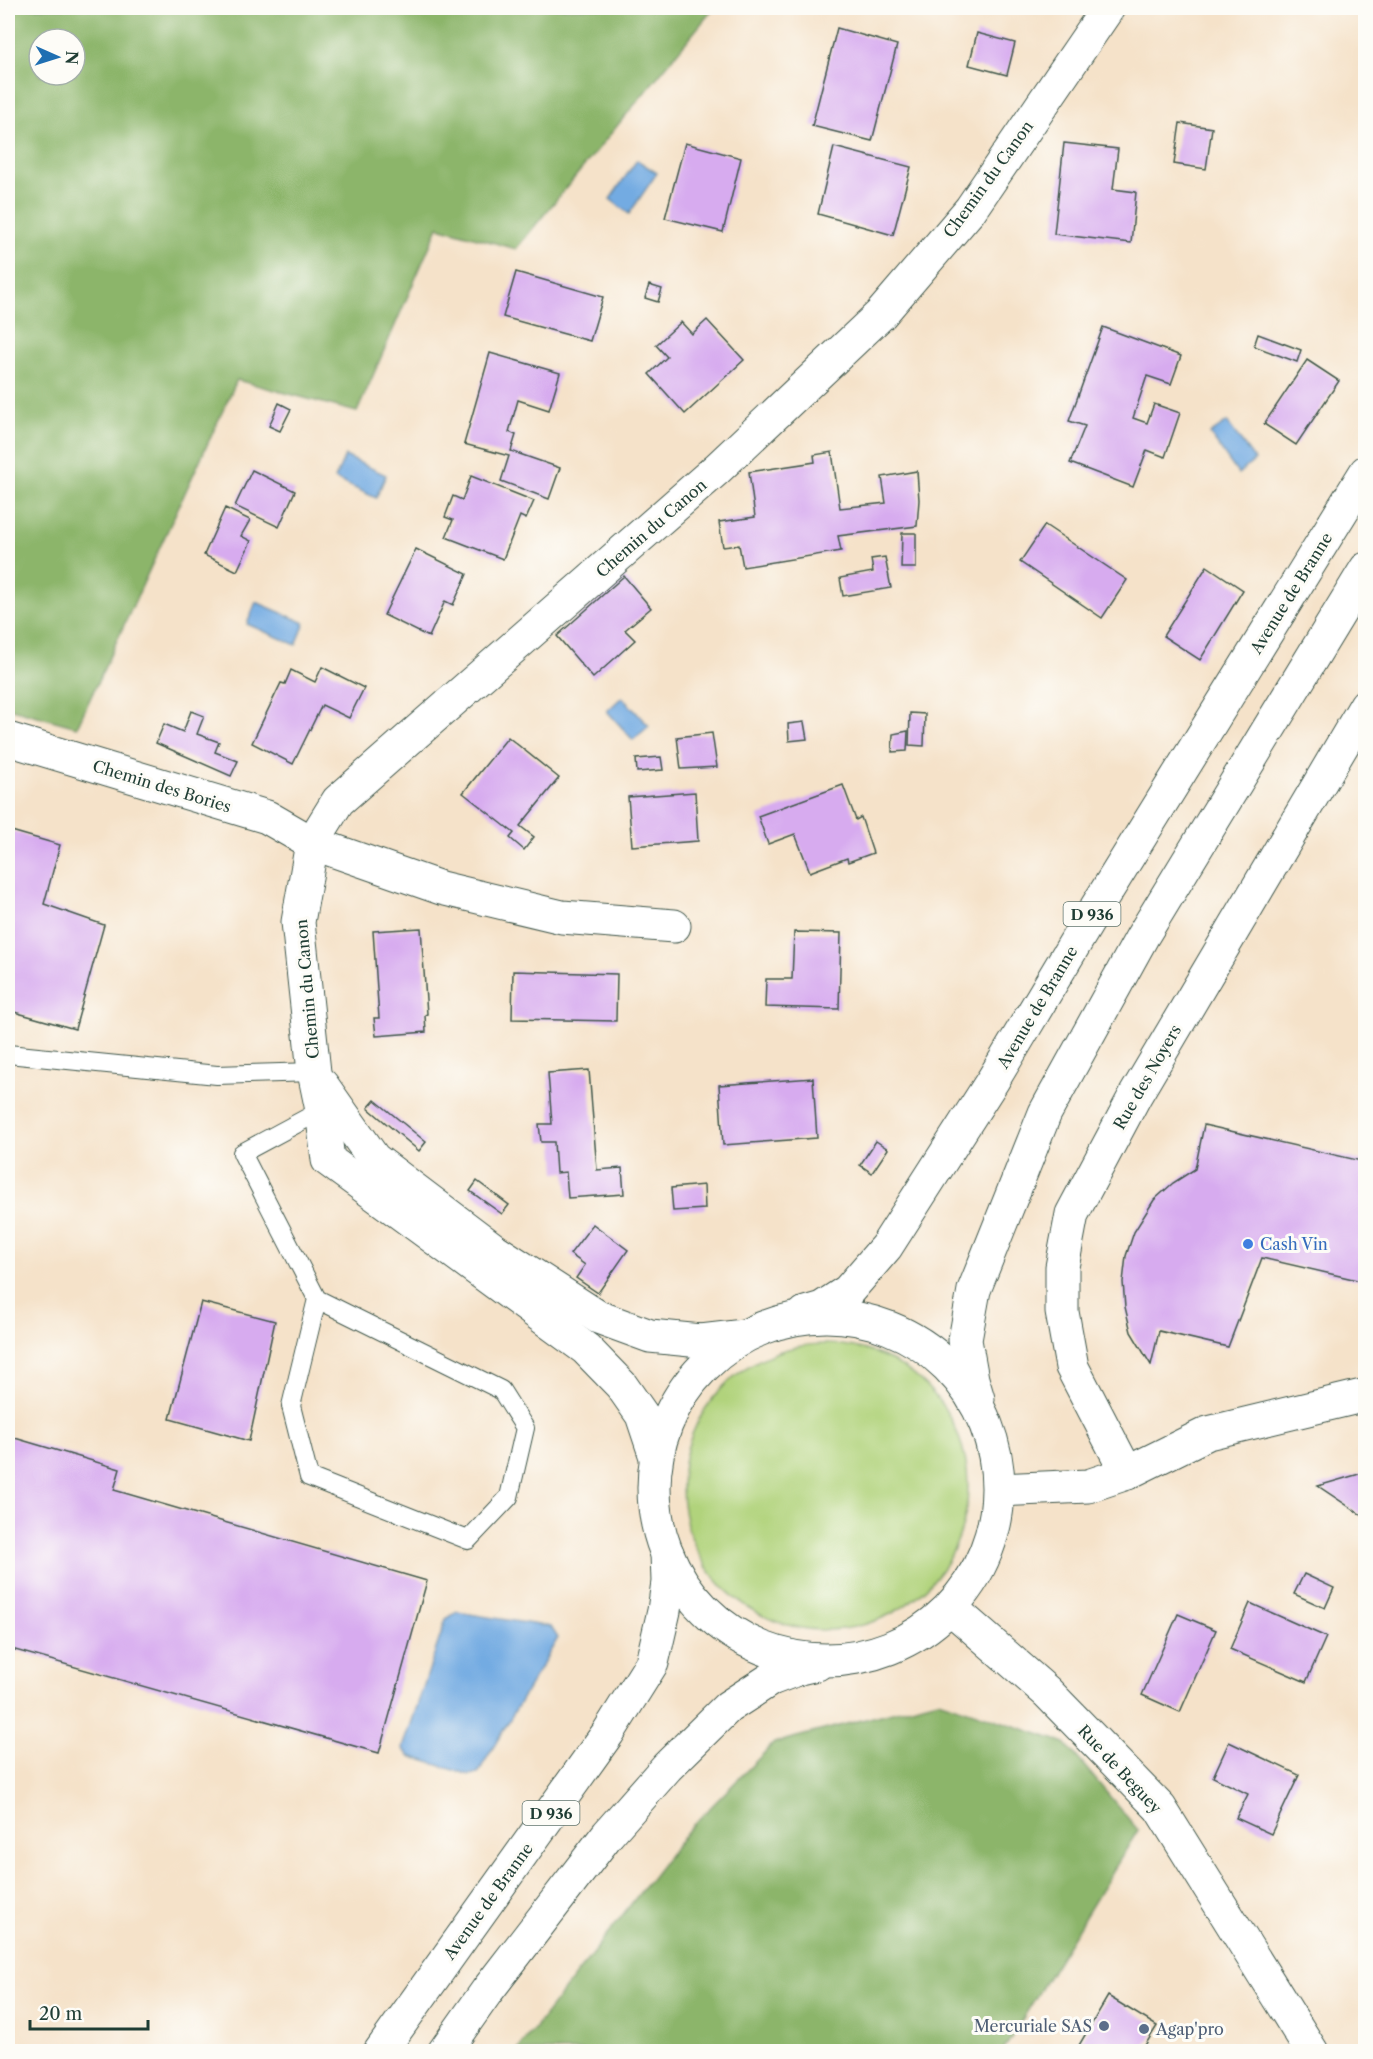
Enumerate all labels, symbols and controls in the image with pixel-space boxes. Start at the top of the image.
north arrow [27,27,87,87]
text: N [62,50,82,65]
street label: Chemin du Canon [939,117,1037,241]
street label: Chemin du Canon [592,475,710,581]
street label: Avenue de Branne [1245,529,1336,658]
street label: Chemin des Bories [90,755,234,817]
road number: D 936 [1064,902,1120,926]
street label: Chemin du Canon [291,918,323,1060]
street label: Avenue de Branne [992,942,1081,1073]
street label: Rue des Noyers [1109,1021,1185,1133]
place label: Cash Vin [1260,1234,1328,1254]
marker: Cash Vin [1241,1237,1255,1251]
street label: Rue de Beguey [1074,1721,1167,1818]
road number: D 936 [522,1801,580,1825]
street label: Avenue de Branne [438,1839,537,1964]
scale bar [30,1993,148,2031]
text: 20 m [39,2003,83,2025]
place label: Mercuriale SAS [974,2016,1092,2036]
marker: Mercuriale SAS [1097,2019,1111,2033]
place label: Agap'pro [1155,2019,1224,2039]
marker: Agap'pro [1137,2022,1151,2036]

